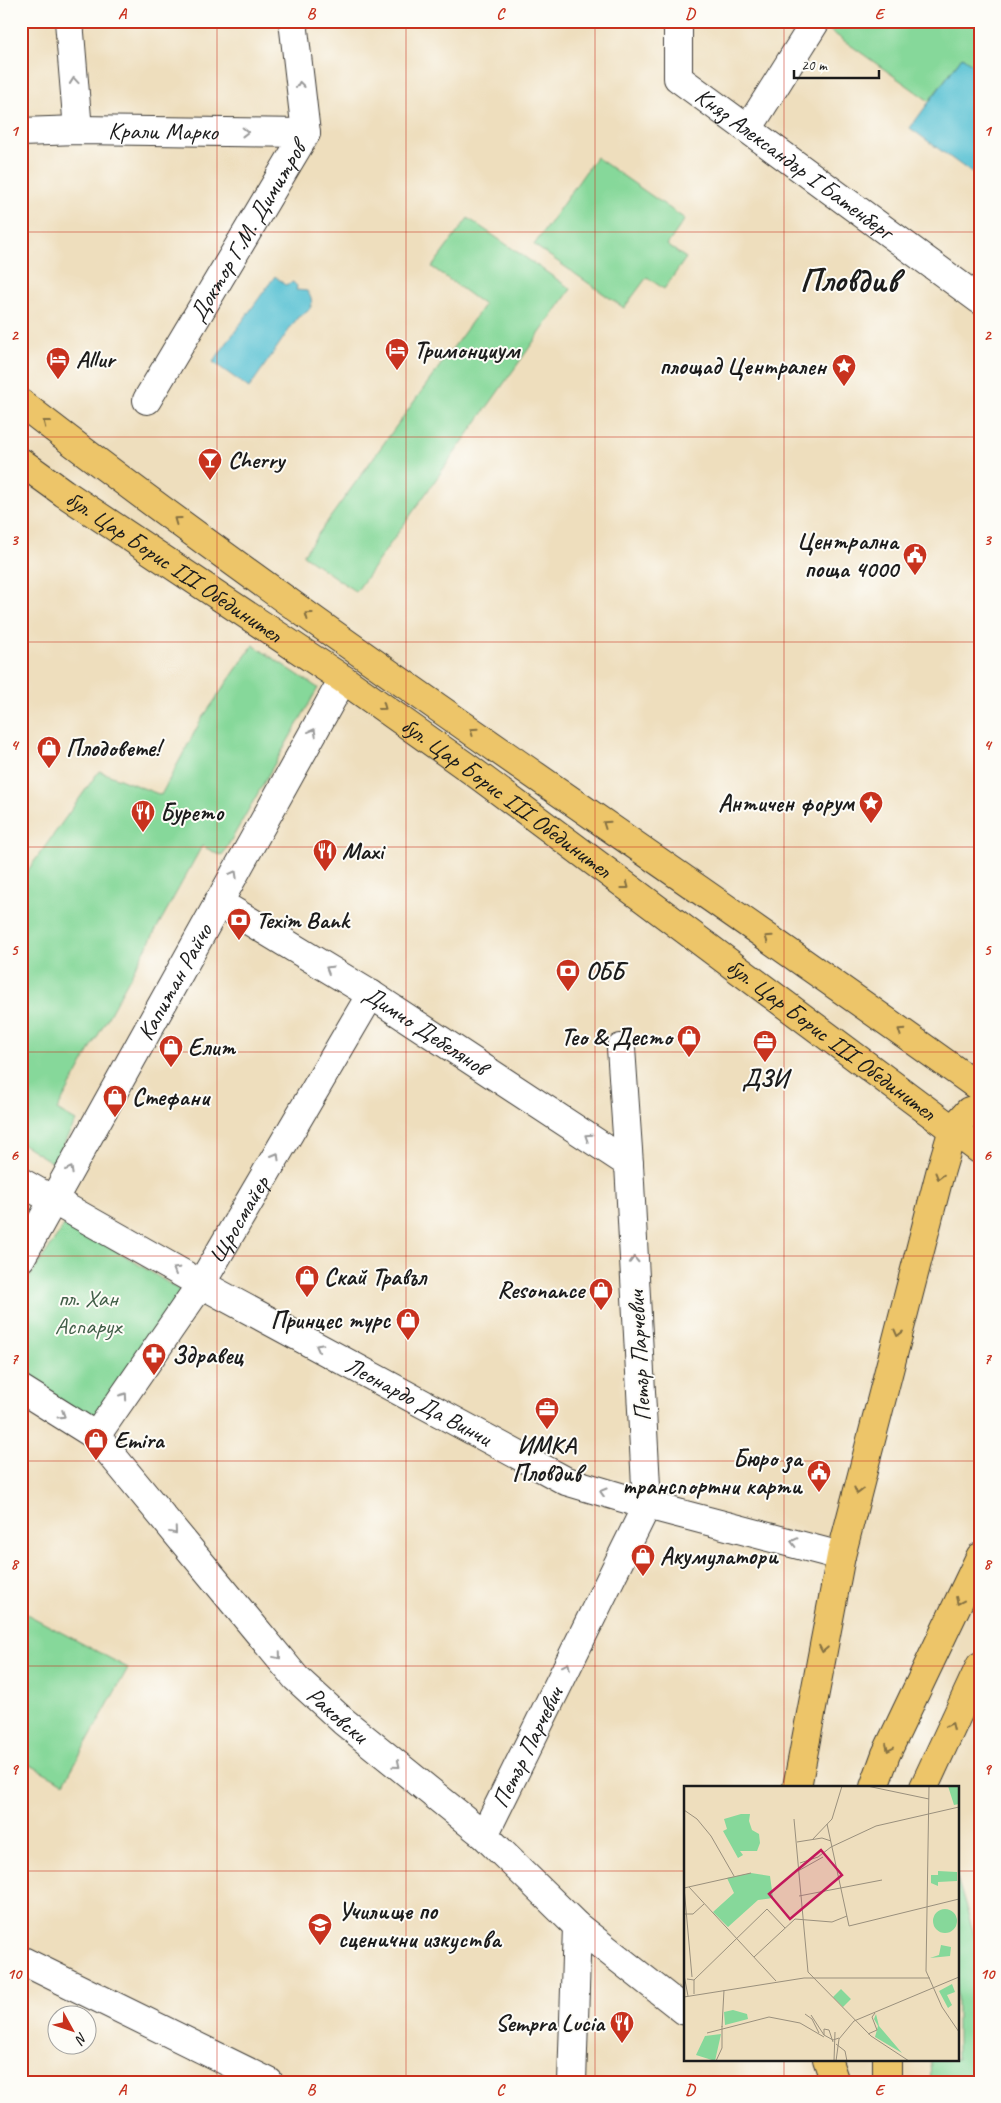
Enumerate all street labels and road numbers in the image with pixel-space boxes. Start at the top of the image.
street label: Княз Александър I Батенберг [689,81,901,248]
street label: Крали Марко [108,115,219,147]
street label: Доктор Г.М. Димитров [182,131,315,327]
street label: бул. Цар Борис III Обединител [60,483,289,650]
street label: бул. Цар Борис III Обединител [395,710,619,886]
street label: Капитан Райчо [130,917,220,1045]
street label: бул. Цар Борис III Обединител [721,951,943,1128]
street label: Димчо Дебелянов [358,979,497,1084]
street label: Щросмайер [202,1170,277,1268]
street label: Петър Парчевич [620,1288,657,1422]
street label: Леонардо Да Винчи [340,1350,499,1454]
street label: Раковски [301,1680,376,1751]
street label: Петър Парчевич [485,1680,571,1813]

